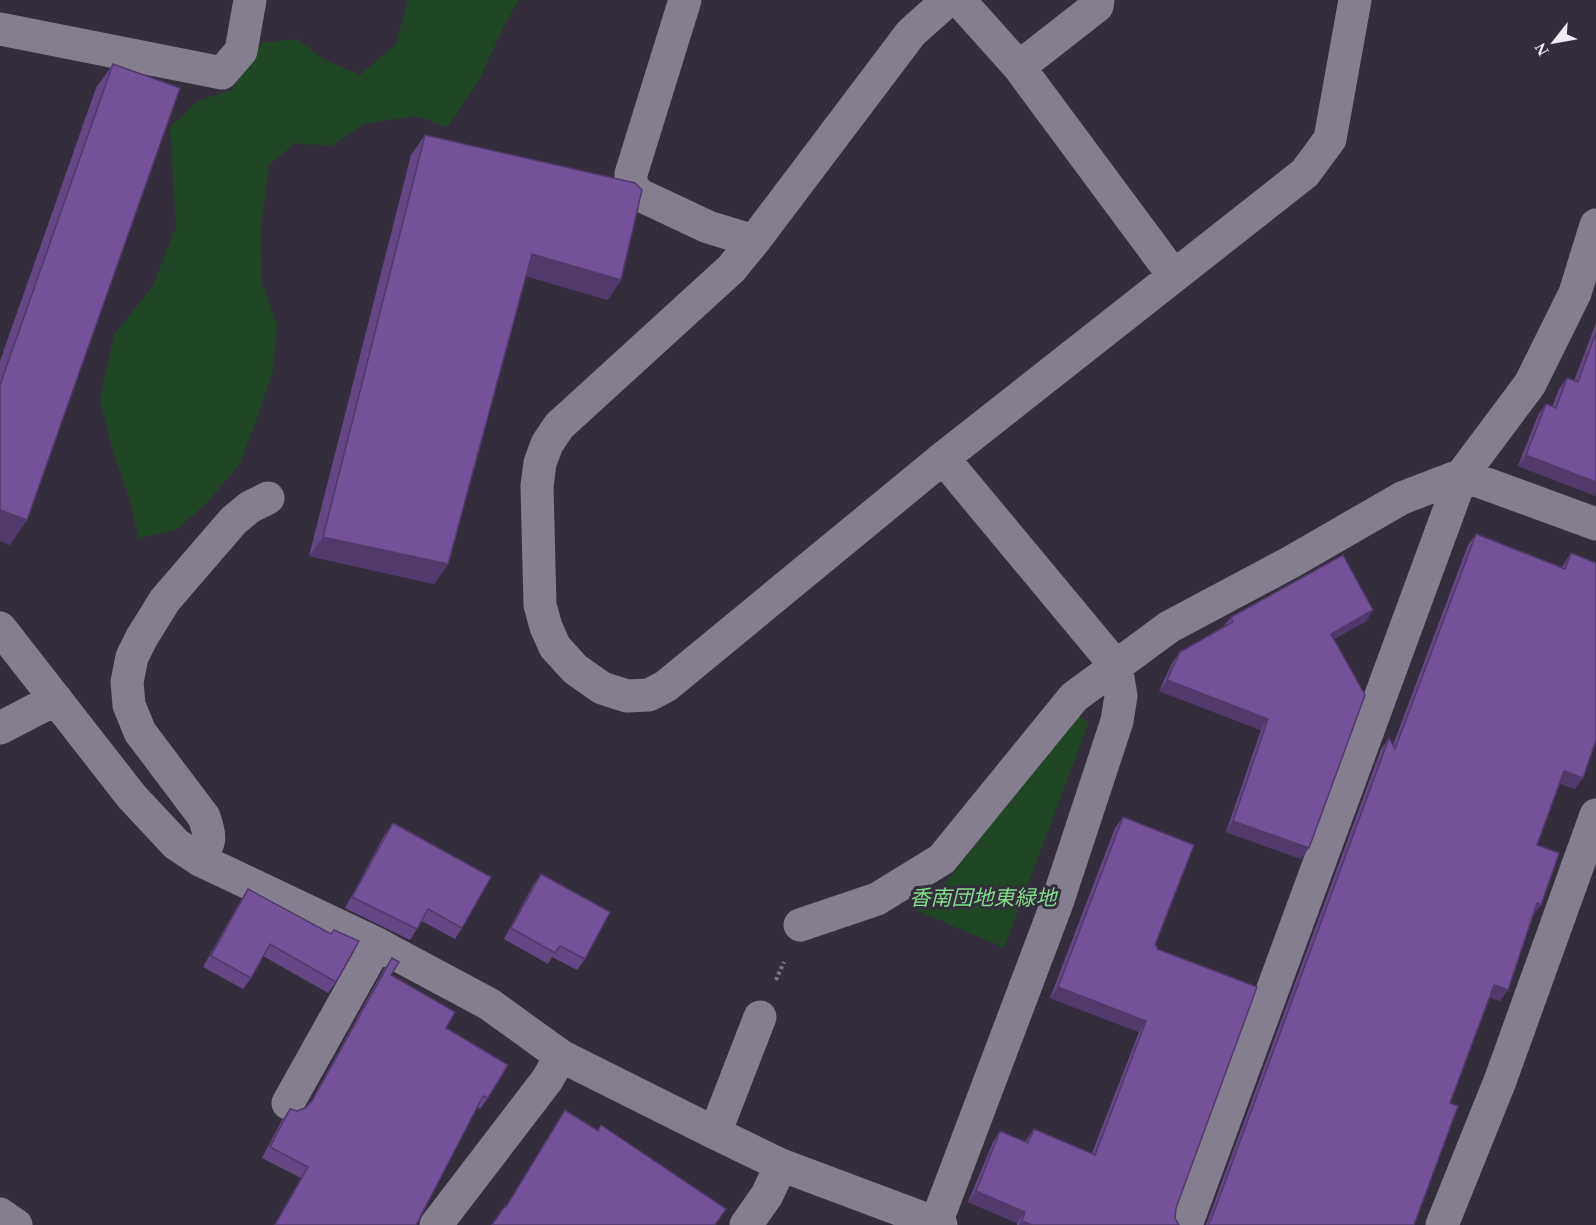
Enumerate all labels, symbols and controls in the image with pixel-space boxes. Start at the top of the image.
north arrow [1524,12,1584,72]
text: N [1531,40,1552,59]
park label: 香南団地東緑地 [910,886,1058,910]

